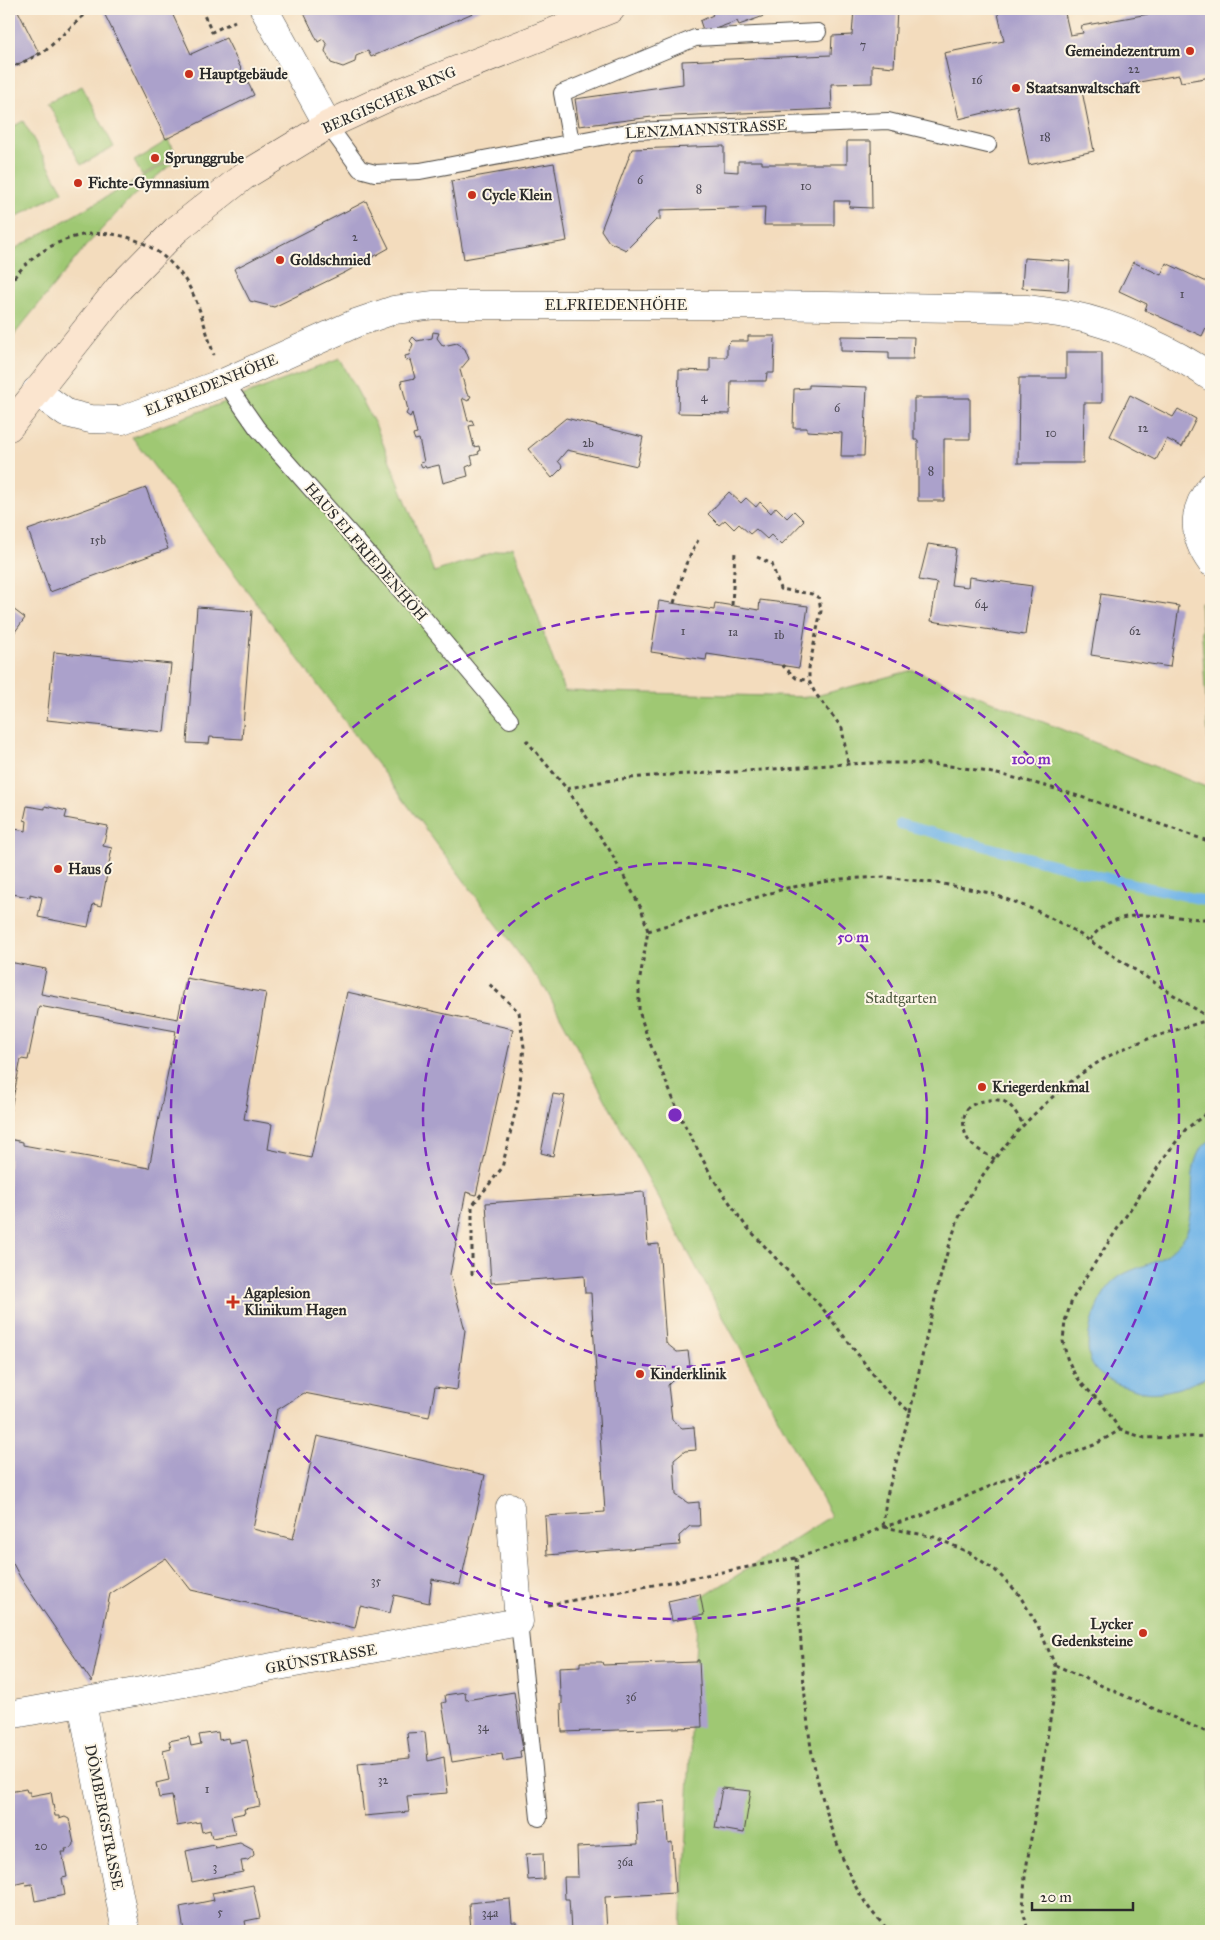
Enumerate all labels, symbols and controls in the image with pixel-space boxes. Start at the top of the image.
house number: 7 [860,38,866,52]
place label: Gemeindezentrum [1065,42,1180,60]
marker: Gemeindezentrum [1184,45,1196,57]
street label: BERGISCHER RING [319,62,459,138]
house number: 22 [1128,62,1140,76]
place label: Hauptgebäude [199,65,289,84]
marker: Hauptgebäude [183,68,195,80]
house number: 16 [972,73,983,87]
place label: Staatsanwaltschaft [1026,79,1141,97]
marker: Staatsanwaltschaft [1010,82,1022,94]
street label: LENZMANNSTRASSE [624,116,788,142]
house number: 18 [1039,130,1051,144]
place label: Sprunggrube [165,149,245,168]
marker: Sprunggrube [149,152,161,164]
house number: 6 [637,173,644,187]
place label: Fichte-Gymnasium [88,174,210,193]
marker: Fichte-Gymnasium [72,177,84,189]
house number: 10 [800,179,812,193]
house number: 8 [696,182,702,196]
place label: Cycle Klein [482,186,553,205]
marker: Cycle Klein [466,189,478,201]
house number: 2 [352,230,358,244]
place label: Goldschmied [290,251,371,269]
marker: Goldschmied [274,254,286,266]
house number: 1 [1180,287,1185,301]
street label: ELFRIEDENHÖHE [545,295,687,314]
street label: ELFRIEDENHÖHE [141,349,281,420]
house number: 4 [701,390,708,404]
house number: 6 [834,401,841,415]
house number: 12 [1138,421,1148,435]
house number: 10 [1045,426,1057,440]
house number: 2b [582,436,594,450]
house number: 8 [928,464,934,478]
street label: HAUS ELFRIEDENHÖH [301,478,432,625]
house number: 15b [90,533,106,547]
house number: 64 [975,597,988,611]
house number: 1 [681,624,686,638]
house number: 62 [1129,624,1141,638]
house number: 1a [728,625,739,639]
house number: 1b [774,628,784,642]
text: 100 m [1011,750,1051,768]
place label: Haus 6 [68,860,113,878]
marker: Haus 6 [52,863,64,875]
text: 50 m [837,928,869,946]
park label: Stadtgarten [865,989,937,1007]
place label: Kriegerdenkmal [992,1078,1090,1097]
marker: Kriegerdenkmal [976,1081,988,1093]
centre of rings [666,1106,684,1124]
place label: Agaplesion Klinikum Hagen [243,1284,347,1320]
marker: Agaplesion Klinikum Hagen [226,1295,240,1309]
place label: Kinderklinik [650,1365,728,1383]
marker: Kinderklinik [634,1368,646,1380]
house number: 35 [371,1574,382,1588]
place label: Lycker Gedenksteine [1051,1615,1134,1650]
marker: Lycker Gedenksteine [1137,1627,1149,1639]
street label: GRÜNSTRASSE [264,1639,378,1678]
house number: 36 [626,1690,637,1704]
house number: 34 [477,1720,489,1734]
street label: DÖMBERGSTRASSE [81,1743,128,1892]
house number: 32 [378,1773,388,1787]
house number: 1 [205,1782,210,1796]
house number: 20 [35,1839,47,1853]
house number: 36a [617,1855,634,1869]
house number: 3 [213,1860,218,1874]
scale bar [1032,1880,1134,1912]
text: 20 m [1040,1888,1072,1906]
house number: 5 [217,1905,223,1919]
house number: 34a [482,1906,499,1920]

